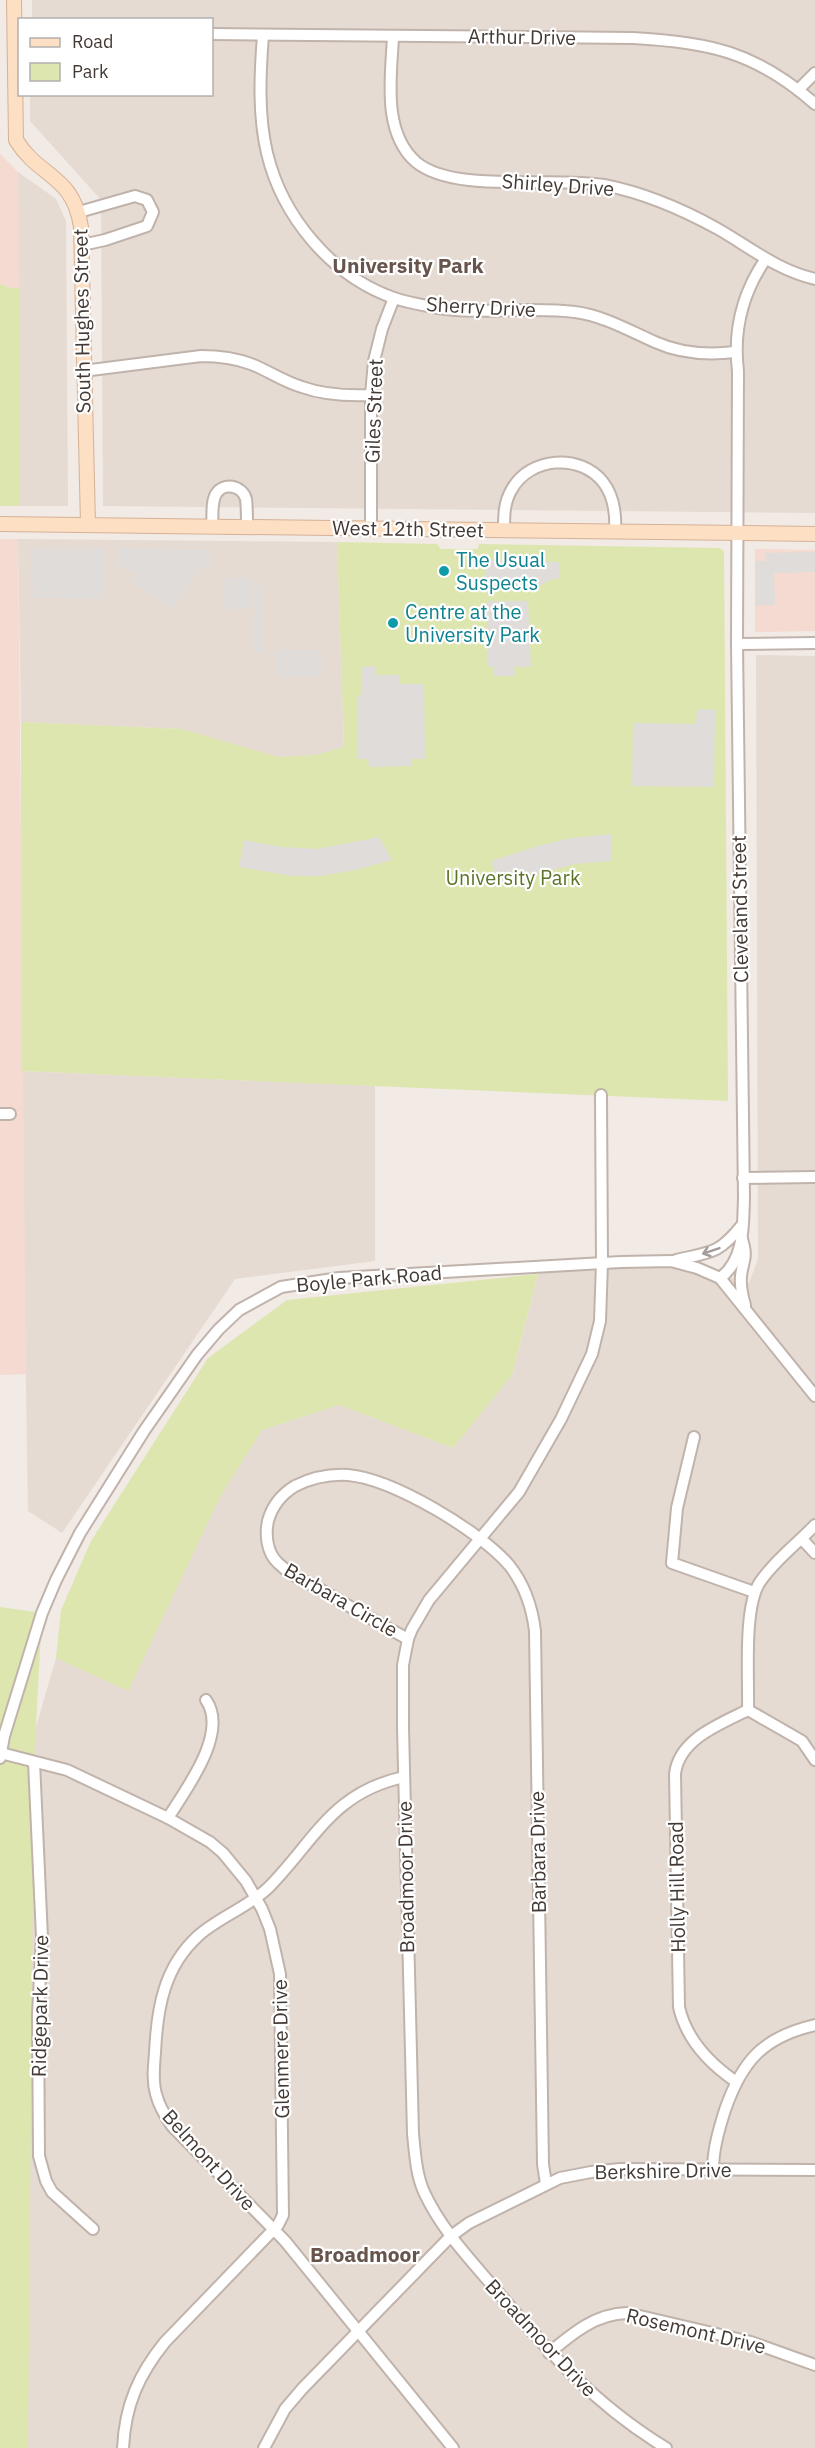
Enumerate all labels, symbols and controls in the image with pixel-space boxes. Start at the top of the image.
legend [18,18,213,96]
street label: Arthur Drive [468,22,576,51]
text: Road [72,30,113,53]
text: Park [72,60,109,83]
street label: Shirley Drive [501,167,615,202]
street label: South Hughes Street [66,228,97,414]
district label: University Park [332,251,485,279]
street label: Sherry Drive [425,290,537,323]
street label: Giles Street [358,358,389,464]
street label: West 12th Street [332,514,484,543]
place label: The Usual Suspects [456,546,545,596]
marker: The Usual Suspects [437,564,451,578]
place label: Centre at the University Park [405,598,540,648]
marker: Centre at the University Park [386,616,400,630]
street label: Cleveland Street [725,835,754,983]
park label: University Park [446,864,581,891]
one-way arrow [702,1246,721,1257]
street label: Boyle Park Road [295,1259,443,1298]
street label: Barbara Circle [279,1556,403,1643]
street label: Barbara Drive [523,1791,552,1913]
street label: Broadmoor Drive [391,1801,420,1953]
street label: Holly Hill Road [662,1821,691,1953]
street label: Ridgepark Drive [25,1935,54,2077]
street label: Glenmere Drive [266,1979,295,2119]
street label: Belmont Drive [157,2103,262,2216]
street label: Berkshire Drive [594,2156,732,2185]
district label: Broadmoor [310,2240,420,2268]
street label: Broadmoor Drive [480,2273,603,2403]
street label: Rosemont Drive [624,2301,769,2360]

